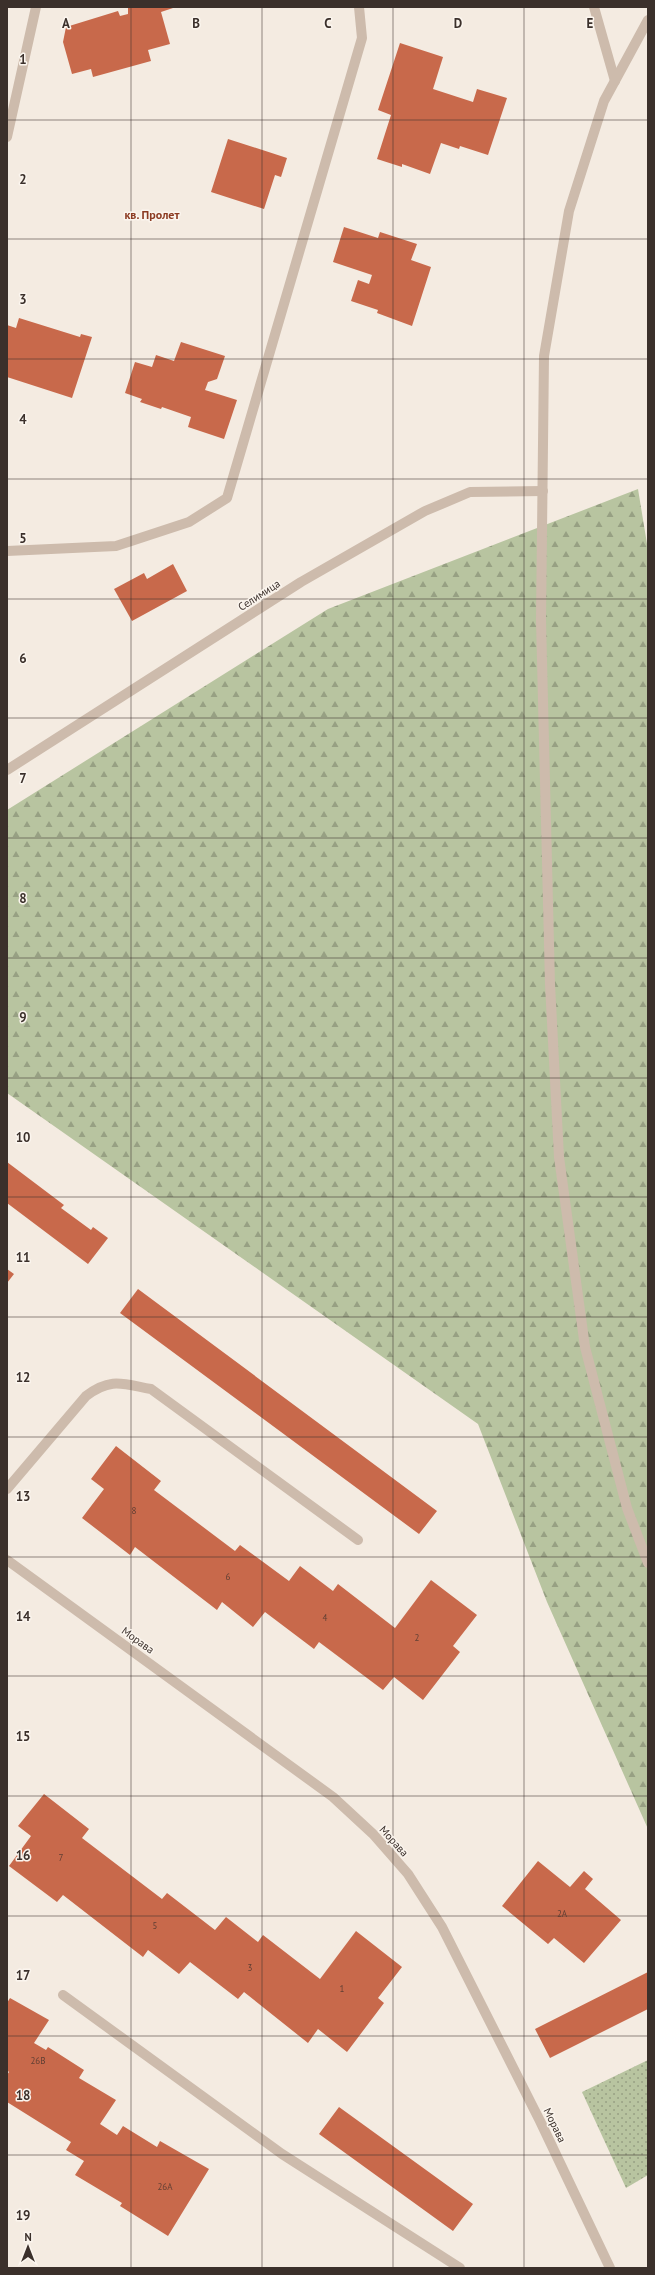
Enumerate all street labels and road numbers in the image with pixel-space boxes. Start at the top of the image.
street label: Селимица [235,576,283,614]
street label: Морава [119,1623,157,1657]
street label: Морава [376,1823,412,1859]
street label: Морава [541,2105,569,2145]

